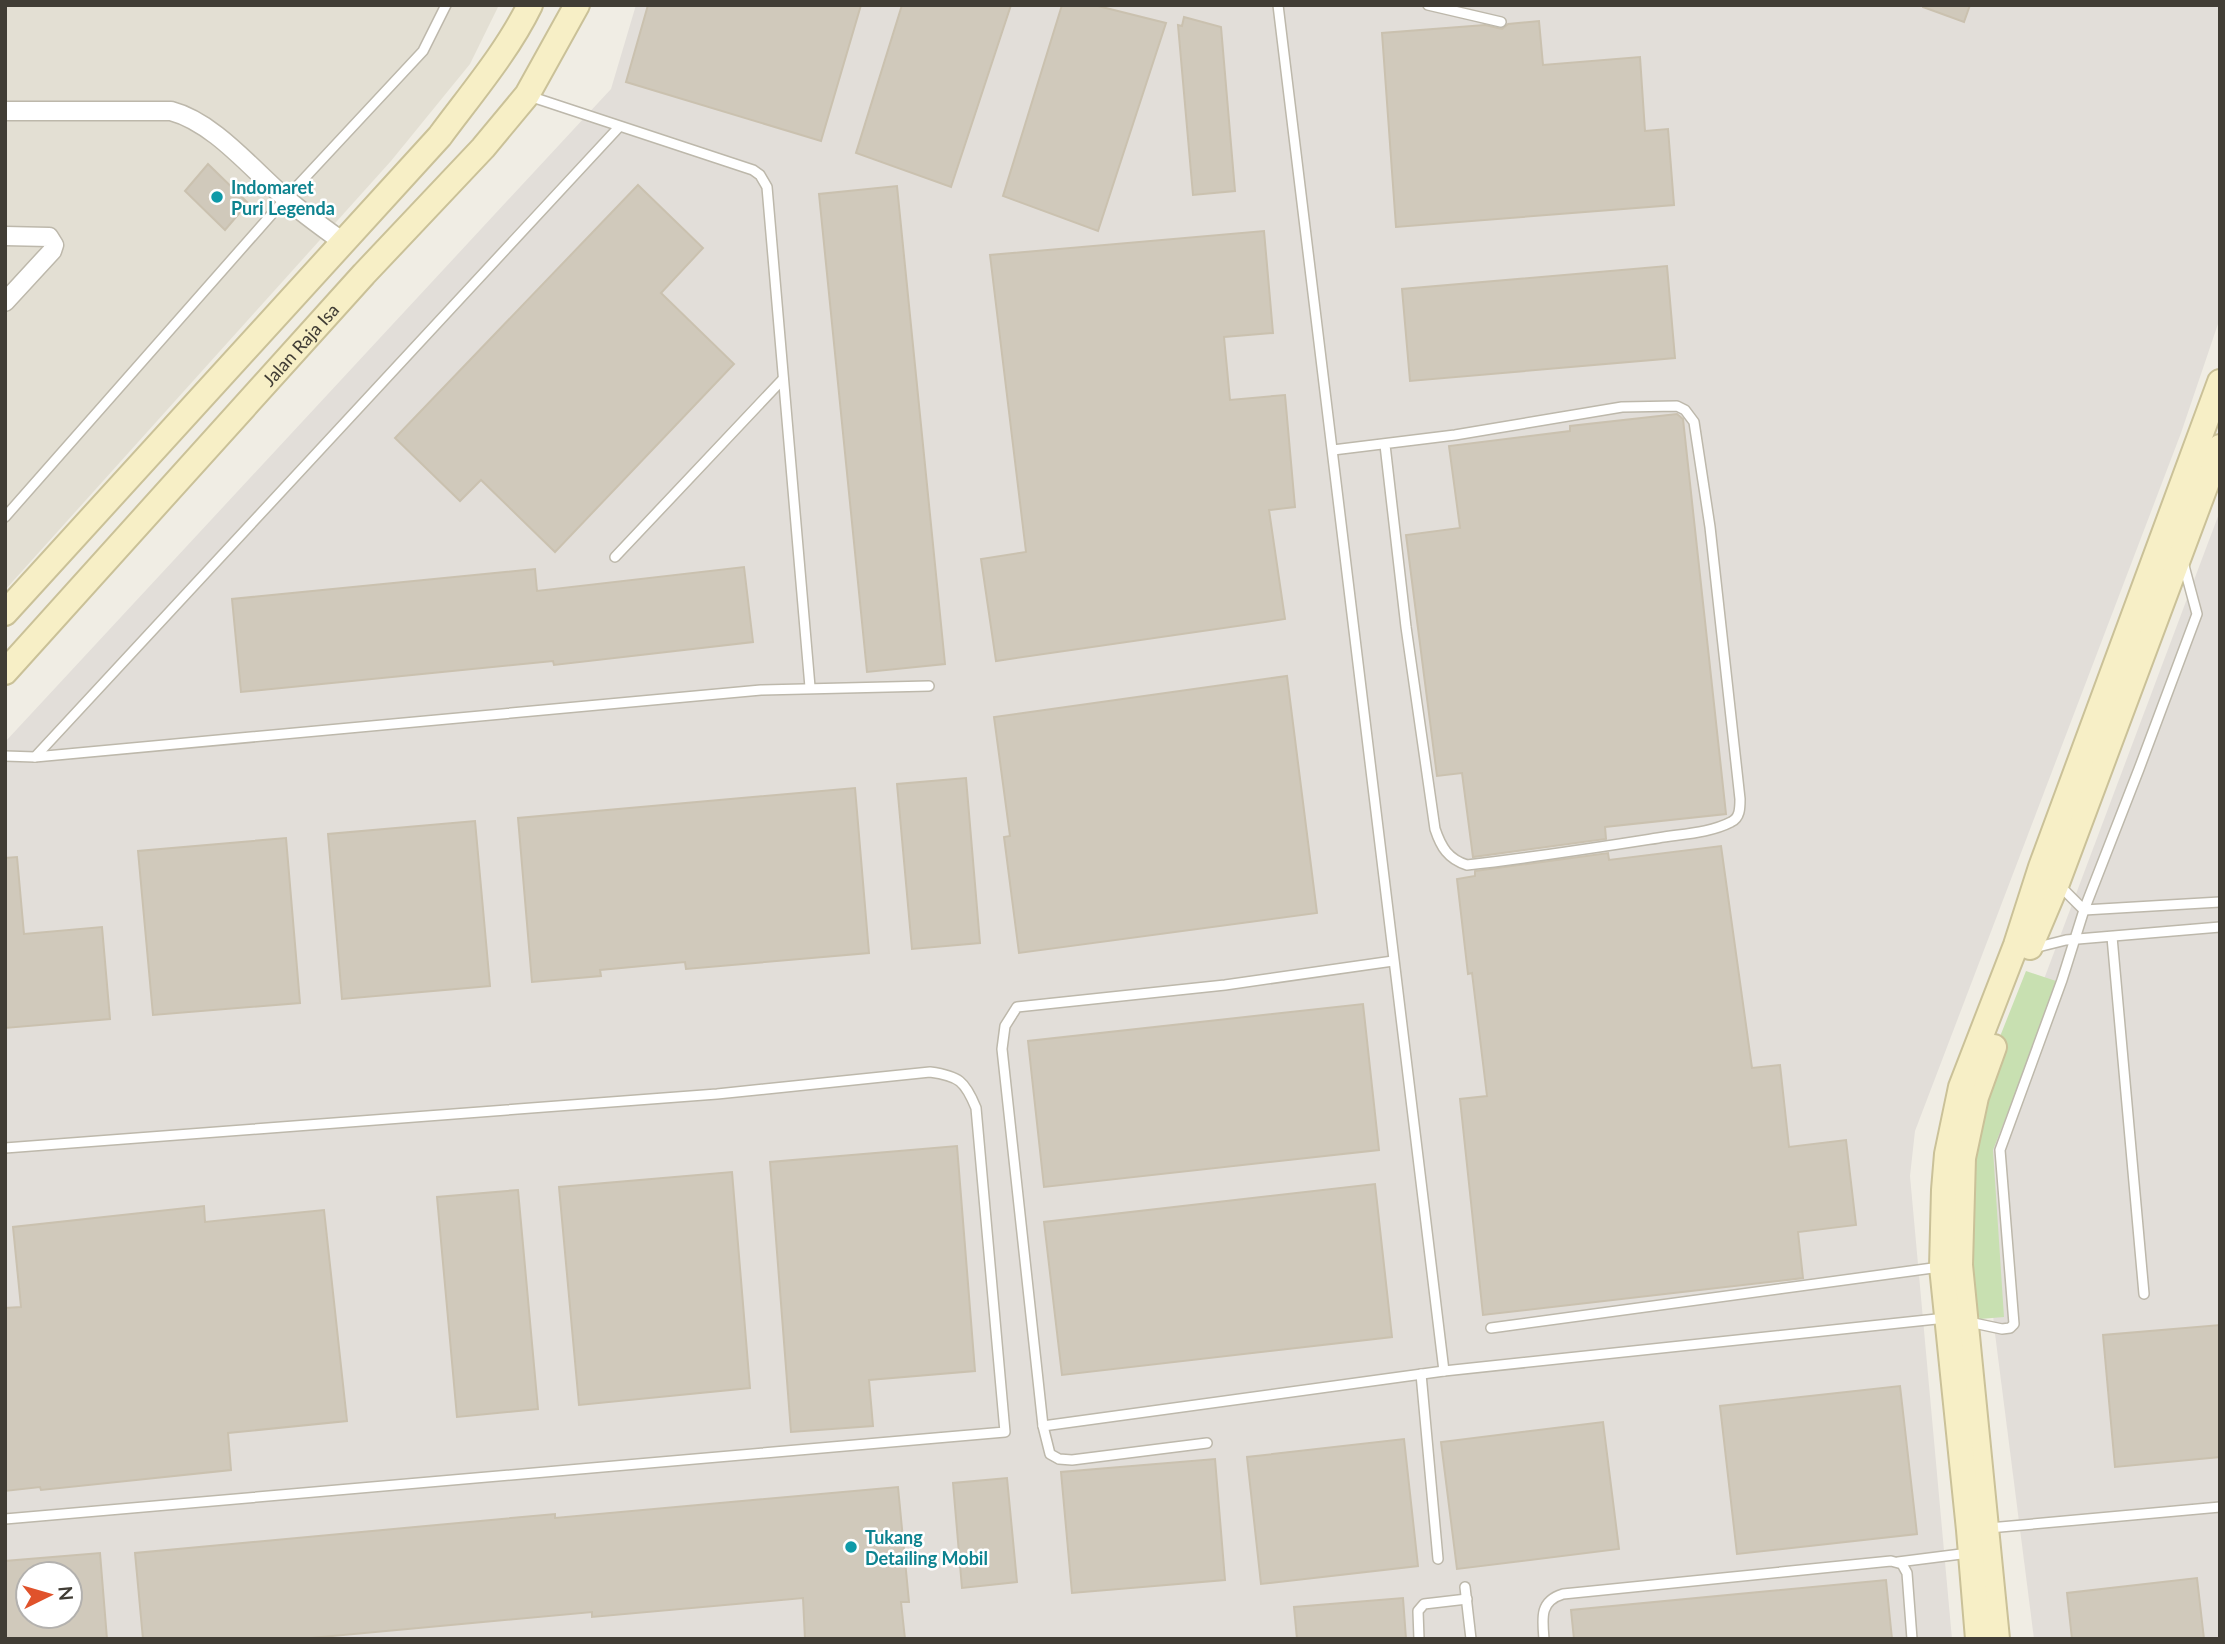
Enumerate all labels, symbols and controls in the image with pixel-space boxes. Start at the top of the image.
place label: Indomaret Puri Legenda [231,176,335,219]
marker: Indomaret Puri Legenda [209,189,225,205]
street label: Jalan Raja Isa [258,299,343,390]
place label: Tukang Detailing Mobil [865,1526,988,1569]
marker: Tukang Detailing Mobil [843,1539,859,1555]
north arrow [14,1560,84,1630]
text: N [54,1585,79,1602]

